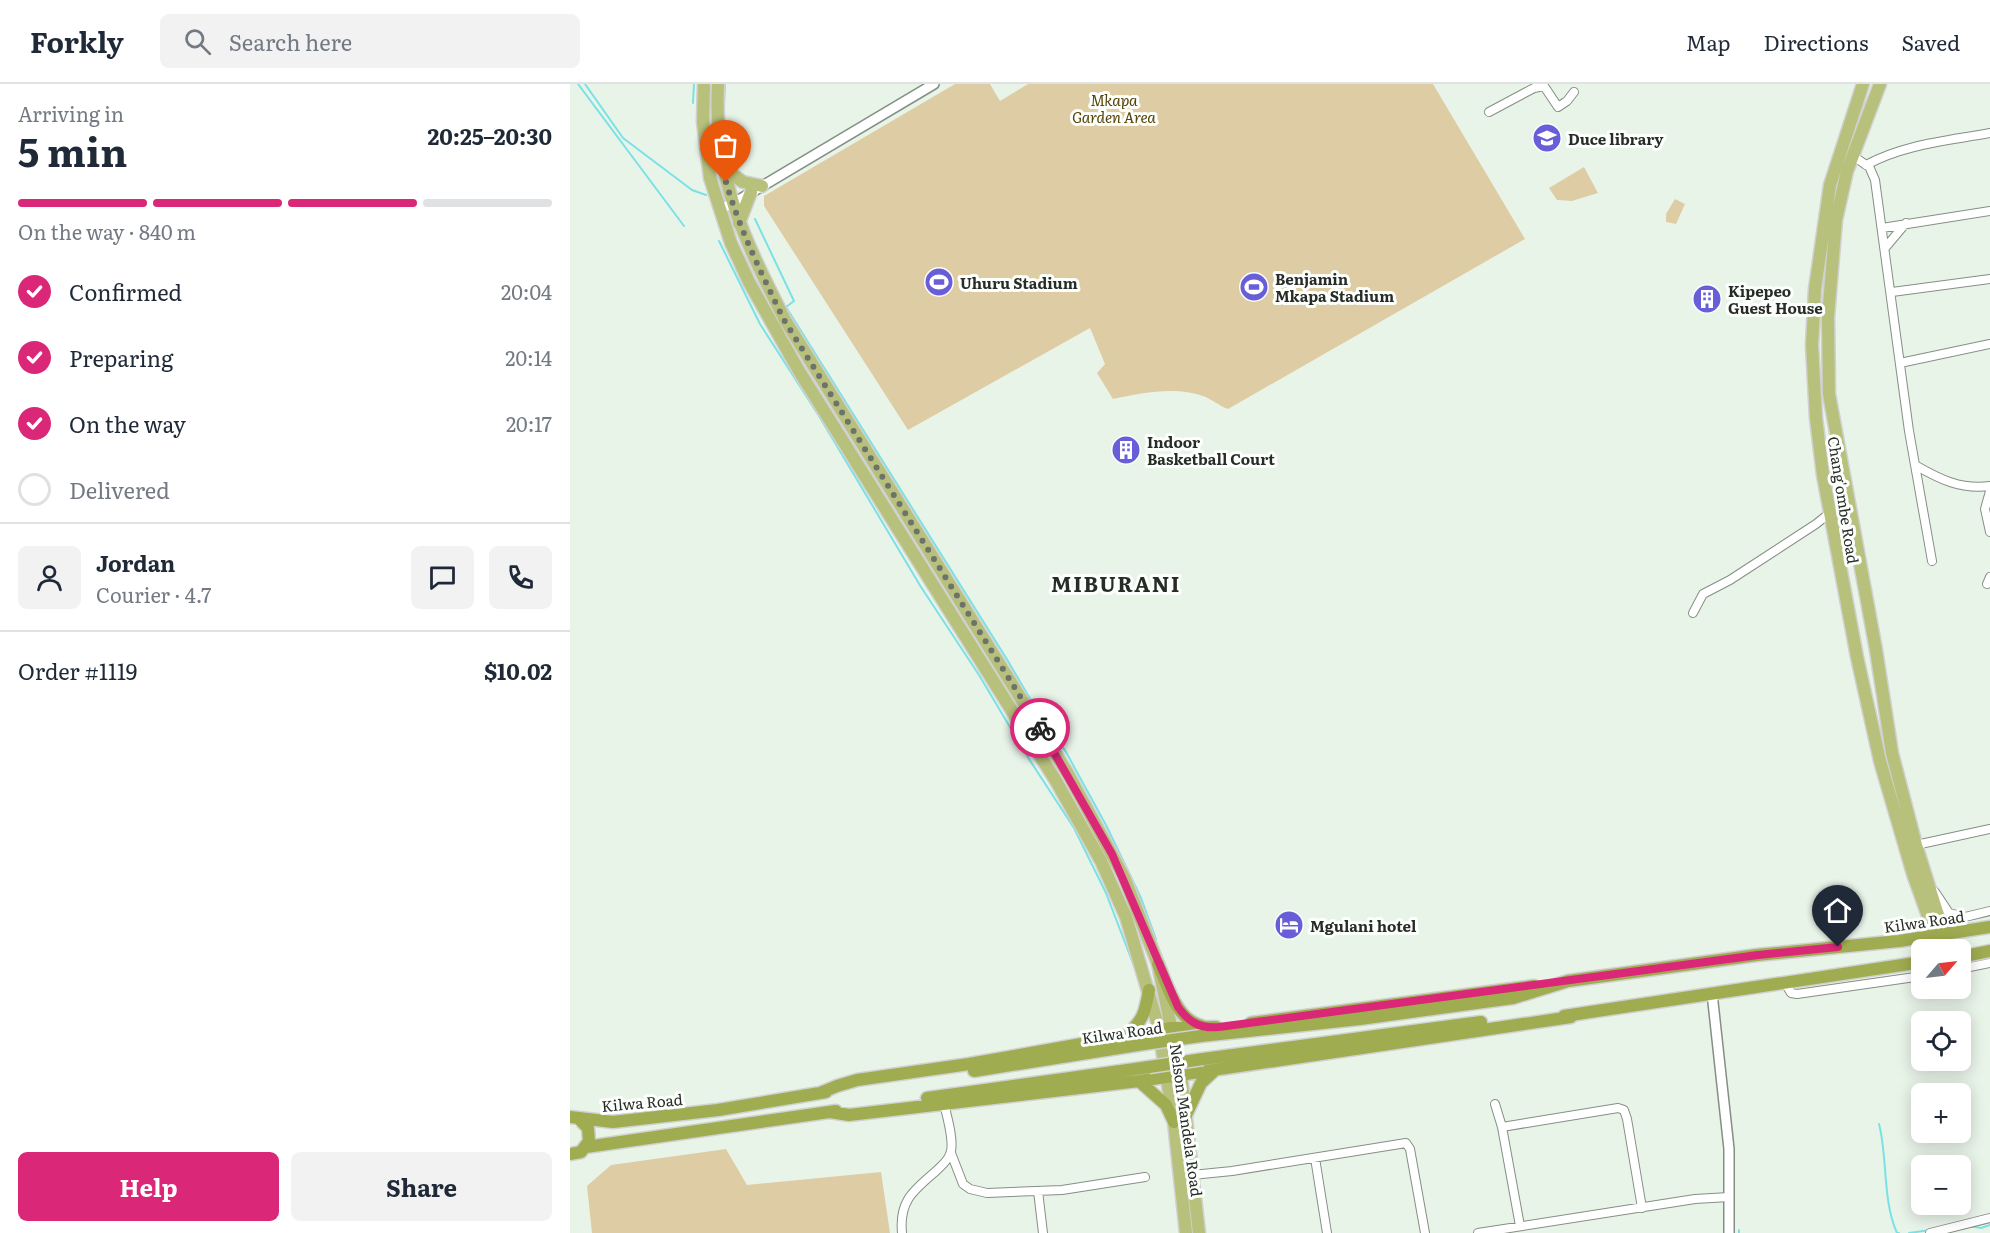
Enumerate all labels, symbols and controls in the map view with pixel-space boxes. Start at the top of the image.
search box [160,14,580,68]
text: Forkly [30,20,124,62]
icon: search [181,25,214,58]
text: Search here [229,25,352,58]
text: Map [1686,26,1731,57]
text: Directions [1764,26,1869,57]
text: Saved [1902,26,1960,57]
park label: Mkapa Garden Area [1072,88,1156,128]
text: Arriving in [18,98,124,128]
text: 20:25–20:30 [427,119,552,152]
pin [700,120,751,182]
text: 5 min [18,121,127,179]
school or university icon: Duce library [1531,122,1563,154]
place label: Duce library [1568,127,1664,150]
icon: bag [709,129,742,162]
text: On the way · 840 m [18,216,196,246]
sports icon: Uhuru Stadium [923,266,955,298]
place label: Benjamin Mkapa Stadium [1275,267,1394,307]
place label: Uhuru Stadium [960,271,1078,294]
sports icon: Benjamin Mkapa Stadium [1238,271,1270,303]
icon: check [18,275,51,308]
text: Confirmed [69,275,182,308]
text: 20:04 [501,276,552,306]
place label: Kipepeo Guest House [1728,279,1823,319]
building icon: Kipepeo Guest House [1691,283,1723,315]
icon: check [18,341,51,374]
text: Preparing [69,341,173,374]
text: 20:14 [505,342,552,372]
icon: check [18,407,51,440]
text: On the way [69,407,186,440]
text: 20:17 [506,408,552,438]
place label: Indoor Basketball Court [1147,430,1275,470]
building icon: Indoor Basketball Court [1110,434,1142,466]
street label: Chang'ombe Road [1823,435,1865,565]
text: Delivered [69,473,170,506]
button: person [18,546,81,609]
text: Jordan [96,546,175,579]
button: chat [411,546,474,609]
button: phone [489,546,552,609]
district label: MIBURANI [1051,567,1181,598]
text: Courier · 4.7 [96,579,211,609]
text: Order #1119 [18,654,137,687]
text: $10.02 [484,654,552,687]
courier [1010,698,1070,758]
icon: bike [1024,712,1057,745]
pin [1812,885,1863,947]
icon: home [1821,894,1854,927]
street label: Kilwa Road [1882,904,1966,938]
hotel icon: Mgulani hotel [1273,909,1305,941]
place label: Mgulani hotel [1310,914,1417,937]
north arrow [1911,939,1971,999]
map controls [1911,939,1971,1215]
button: locate [1911,1011,1971,1071]
street label: Kilwa Road [1080,1015,1164,1049]
street label: Nelson Mandela Road [1165,1042,1209,1198]
button: + [1911,1083,1971,1143]
street label: Kilwa Road [600,1087,684,1117]
button: Help [18,1152,279,1221]
button: Share [291,1152,552,1221]
button: − [1911,1155,1971,1215]

